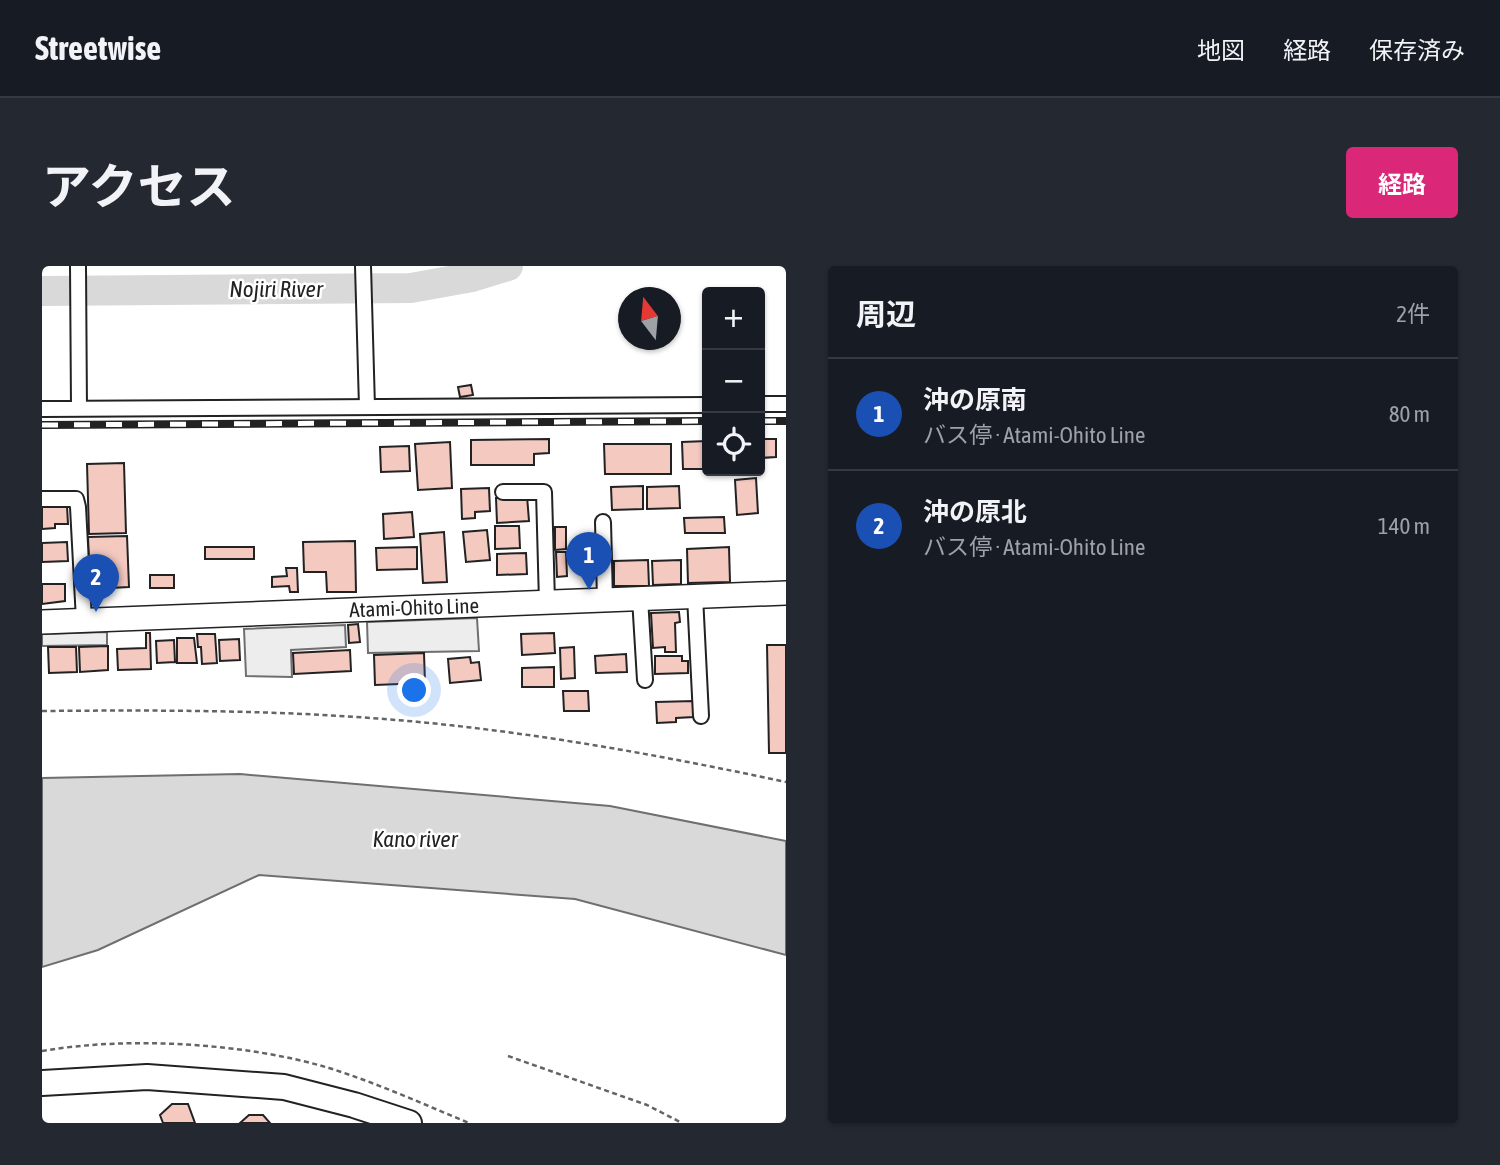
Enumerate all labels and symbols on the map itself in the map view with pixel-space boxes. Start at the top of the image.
water label: Nojiri River [229,276,324,302]
north arrow [618,287,681,350]
pin: 1 [566,532,612,590]
pin: 2 [73,554,119,612]
street label: Atami-Ohito Line [349,593,479,621]
your location [397,673,431,707]
water label: Kano river [372,826,459,852]

